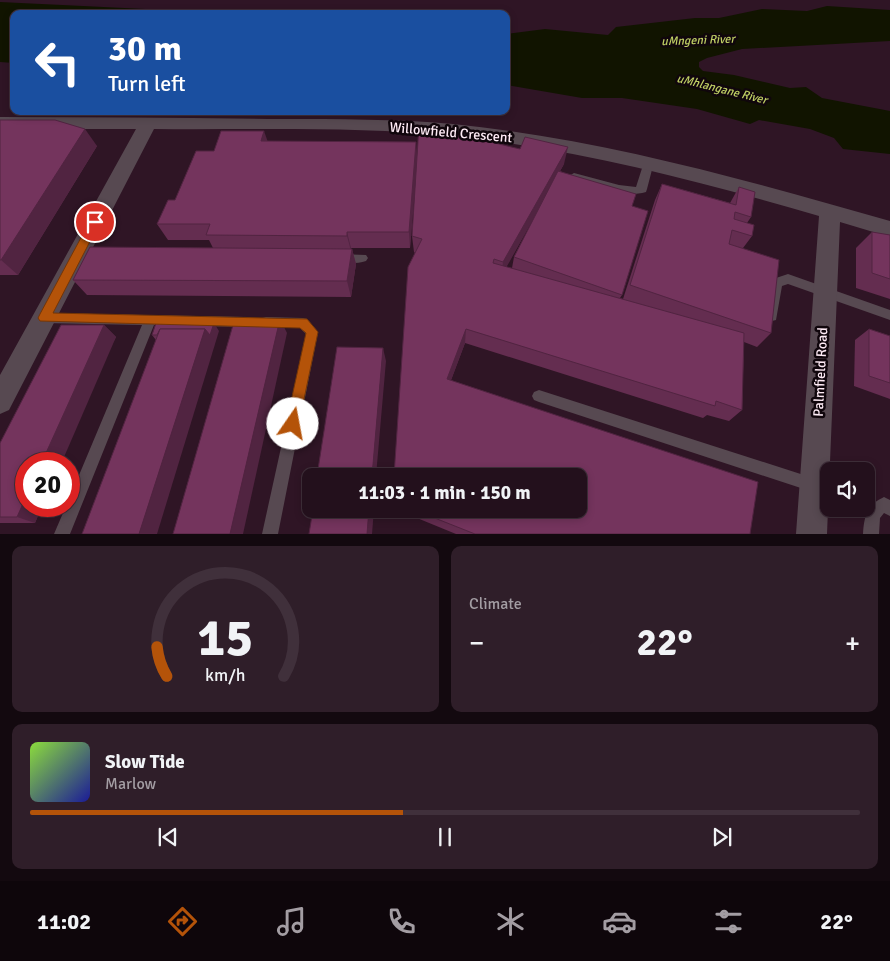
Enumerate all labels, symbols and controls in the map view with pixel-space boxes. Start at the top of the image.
text: 30 m [108,27,182,70]
icon: left [25,30,90,95]
water label: uMngeni River [661,32,737,49]
text: Turn left [108,70,186,97]
water label: uMhlangane River [675,71,770,108]
street label: Willowfield Crescent [389,119,513,146]
pin [74,201,116,243]
icon: arrive [81,208,109,236]
street label: Palmfield Road [810,327,831,417]
position arrow [266,397,318,449]
speed limit sign: 20 [15,452,80,517]
map controls [820,462,875,517]
button: sound [820,462,875,517]
text: 11:03 · 1 min · 150 m [358,481,531,505]
text: Climate [469,594,522,614]
text: 15 [197,606,254,670]
text: 22° [636,619,693,666]
text: − [469,626,484,660]
text: + [845,626,860,660]
text: km/h [205,664,246,686]
text: Slow Tide [105,750,185,774]
text: Marlow [105,774,156,794]
icon: previous [154,823,182,851]
icon: pause [431,823,459,851]
icon: next [708,823,736,851]
icon: directions [165,904,200,939]
icon: music [274,904,309,939]
icon: phone [384,904,419,939]
icon: climate [493,904,528,939]
icon: car [602,904,637,939]
icon: filters [711,904,746,939]
text: 11:02 [37,908,91,935]
text: 22° [820,908,853,935]

